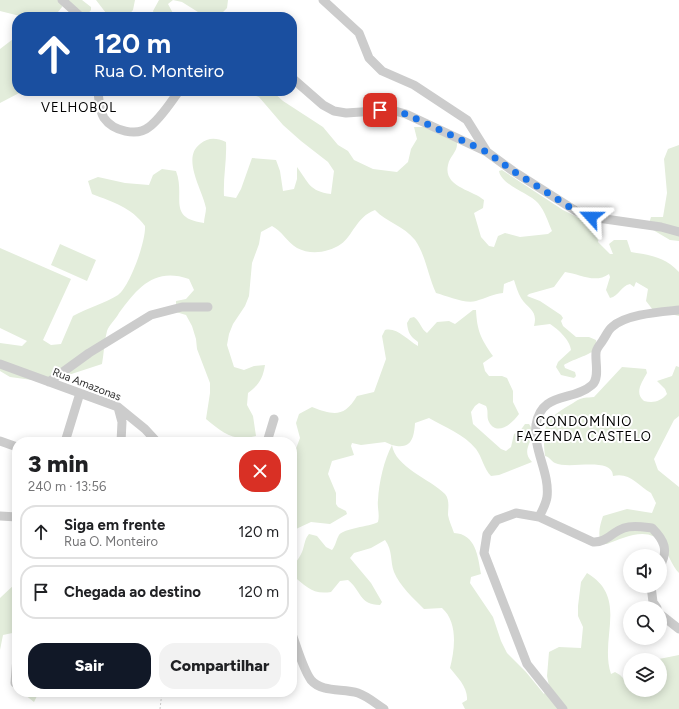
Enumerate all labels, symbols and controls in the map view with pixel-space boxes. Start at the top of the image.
text: 120 m [94,26,171,60]
icon: ahead [28,28,80,80]
text: Rua O. Monteiro [94,60,224,82]
pin [363,93,397,127]
icon: arrive [369,99,391,121]
district label: VELHOBOL [41,100,117,115]
position arrow [570,196,612,238]
street label: Rua Amazonas [51,365,123,404]
district label: CONDOMÍNIO FAZENDA CASTELO [516,414,652,444]
text: 3 min [28,449,89,478]
button: close [239,450,281,492]
text: 240 m · 13:56 [28,479,106,494]
text: Siga em frente [64,516,165,534]
icon: ahead [30,521,52,543]
text: 120 m [238,523,279,541]
text: Rua O. Monteiro [64,534,158,549]
map controls [623,549,667,697]
button: sound [623,549,667,593]
icon: arrive [30,581,52,603]
text: Chegada ao destino [64,583,201,601]
text: 120 m [238,583,279,601]
button: search [623,601,667,645]
button: Sair [28,643,151,689]
button: Compartilhar [159,643,281,689]
button: layers [623,653,667,697]

